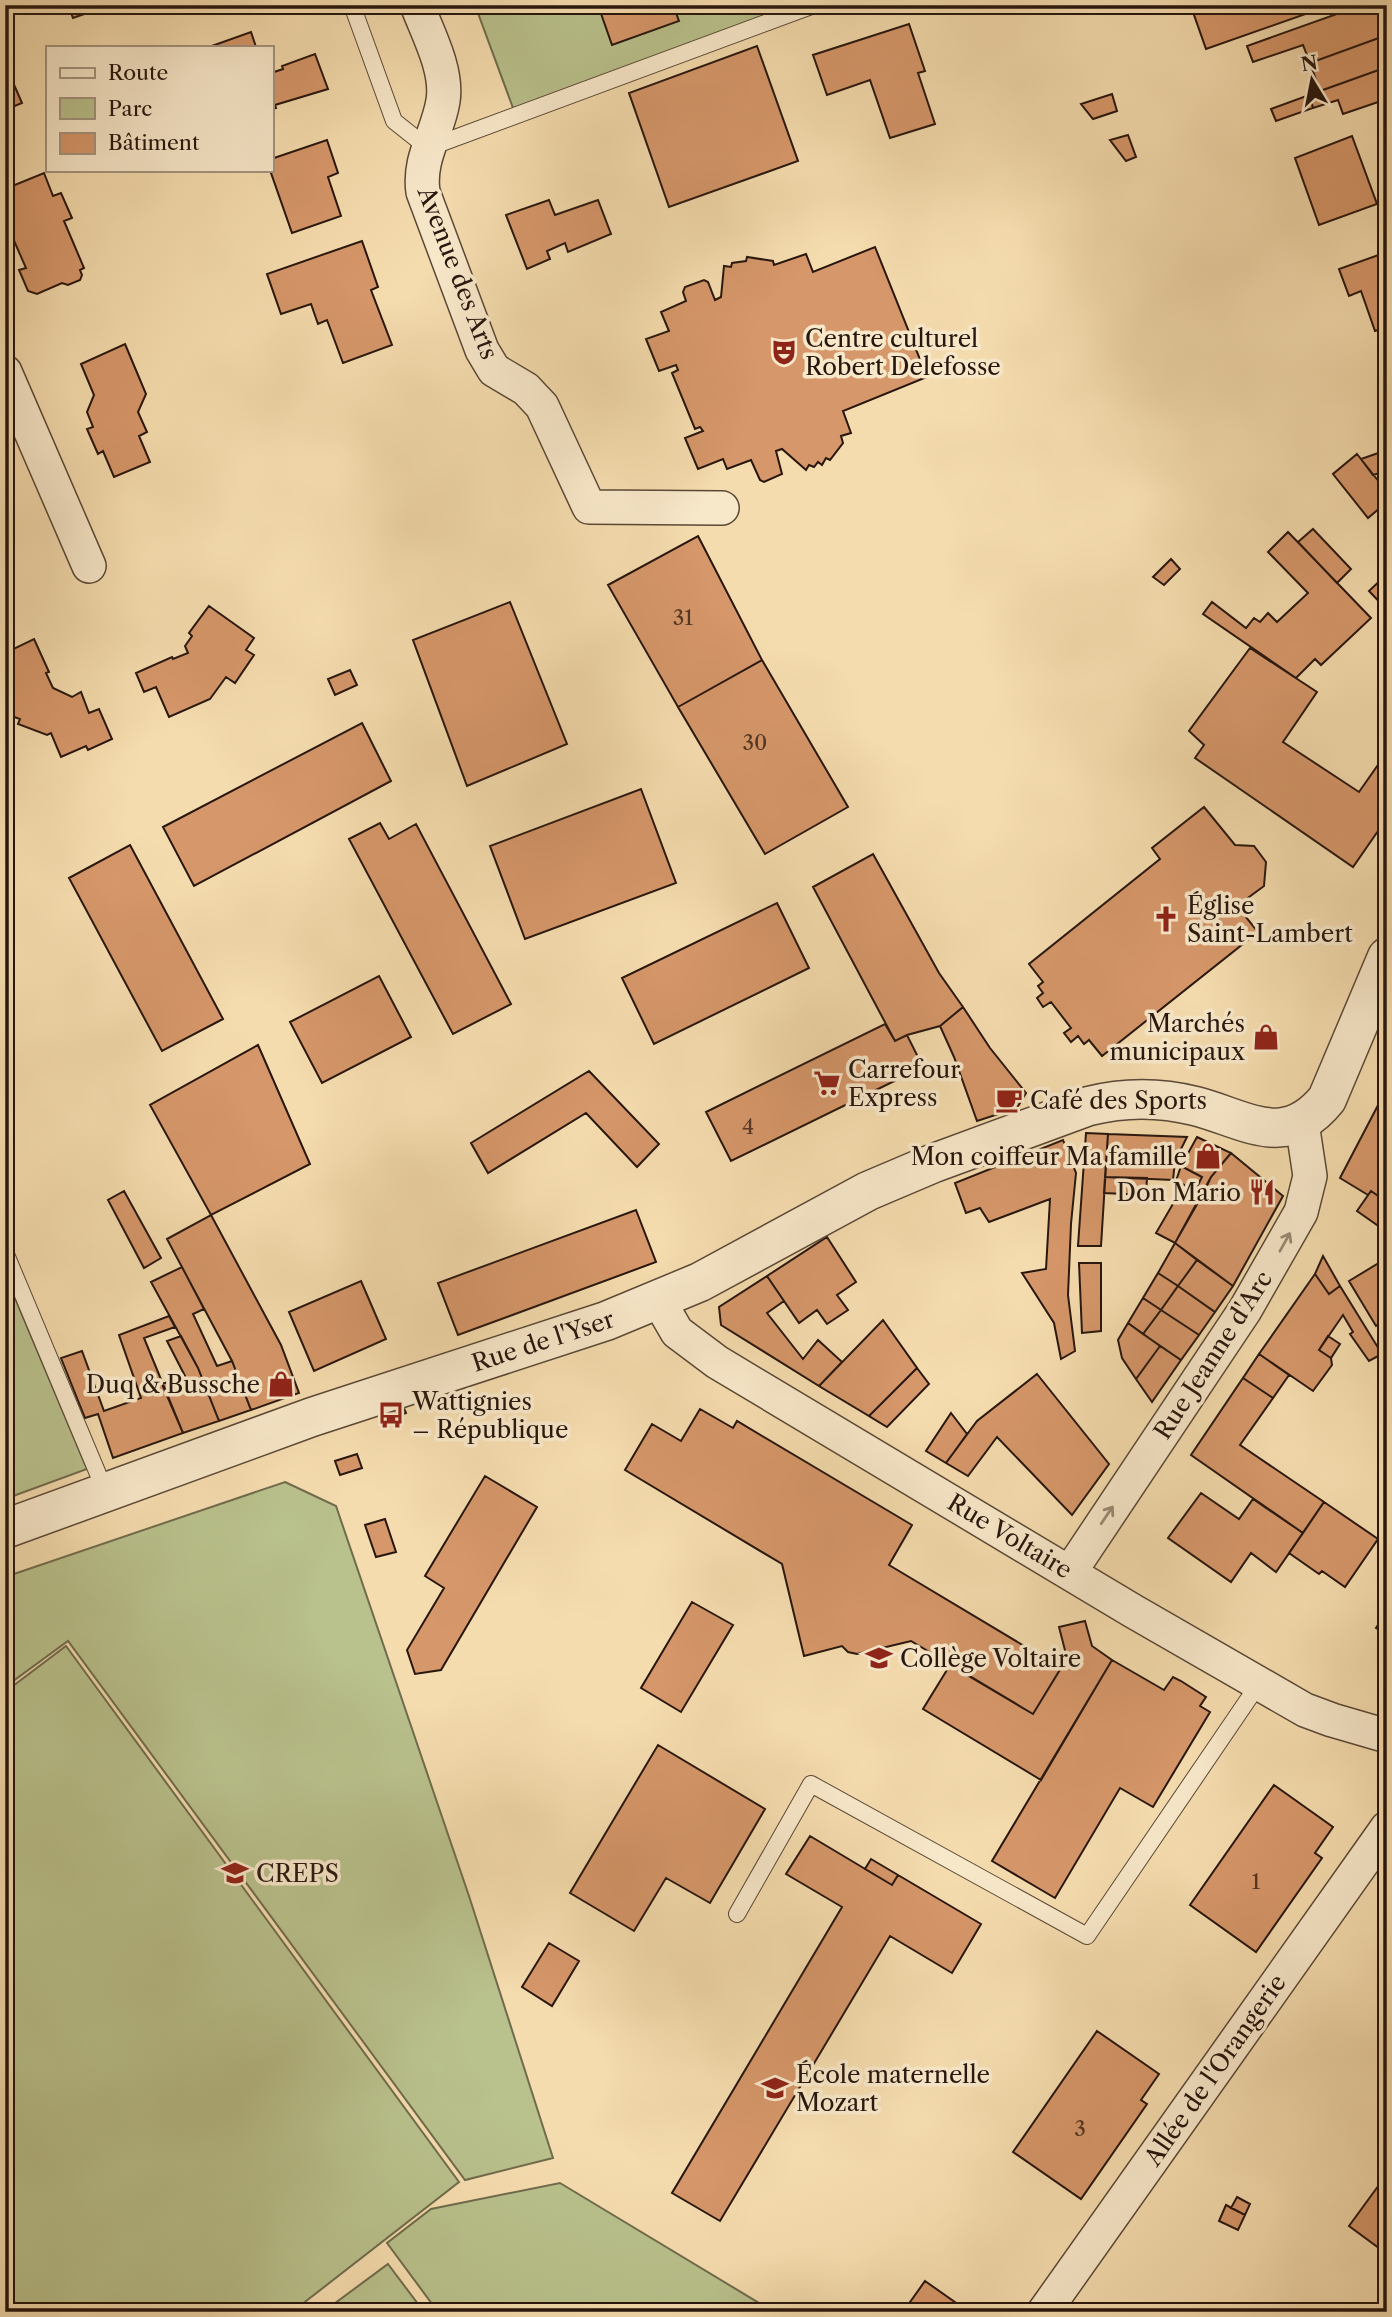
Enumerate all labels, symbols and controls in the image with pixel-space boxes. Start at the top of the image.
legend [46,46,273,172]
north arrow [1276,46,1346,116]
text: N [1299,51,1319,77]
text: Route [108,60,168,85]
text: Parc [108,96,152,121]
text: Bâtiment [108,130,200,155]
street label: Avenue des Arts [411,182,504,363]
place label: Centre culturel Robert Delefosse [805,324,1001,381]
theatre icon: Centre culturel Robert Delefosse [769,337,799,367]
house number: 31 [673,605,693,630]
house number: 30 [743,730,767,755]
place label: Église Saint-Lambert [1187,891,1353,948]
church icon: Église Saint-Lambert [1151,904,1181,934]
place label: Marchés municipaux [1109,1009,1245,1066]
shop icon: Marchés municipaux [1251,1022,1281,1052]
place label: Carrefour Express [848,1055,960,1112]
supermarket icon: Carrefour Express [812,1068,842,1098]
cafe icon: Café des Sports [994,1085,1024,1115]
place label: Café des Sports [1030,1086,1207,1115]
house number: 4 [742,1114,754,1139]
shop icon: Mon coiffeur Ma famille [1193,1141,1223,1171]
place label: Mon coiffeur Ma famille [911,1142,1187,1171]
restaurant icon: Don Mario [1247,1177,1277,1207]
place label: Don Mario [1117,1178,1241,1207]
one-way arrow [1278,1233,1292,1253]
street label: Rue Jeanne d'Arc [1148,1265,1278,1445]
street label: Rue de l'Yser [468,1304,618,1378]
shop icon: Duq & Bussche [266,1369,296,1399]
place label: Duq & Bussche [86,1370,260,1399]
place label: Wattignies – République [411,1387,568,1444]
bus stop icon: Wattignies – République [376,1400,406,1430]
street label: Rue Voltaire [943,1488,1077,1584]
one-way arrow [1100,1506,1114,1525]
school or university icon: Collège Voltaire [864,1643,894,1673]
place label: Collège Voltaire [900,1644,1081,1673]
school or university icon: CREPS [220,1858,250,1888]
place label: CREPS [256,1859,339,1888]
house number: 1 [1252,1869,1261,1894]
street label: Allée de l'Orangerie [1138,1969,1292,2172]
place label: École maternelle Mozart [796,2060,990,2117]
school or university icon: École maternelle Mozart [760,2073,790,2103]
house number: 3 [1074,2116,1086,2141]

